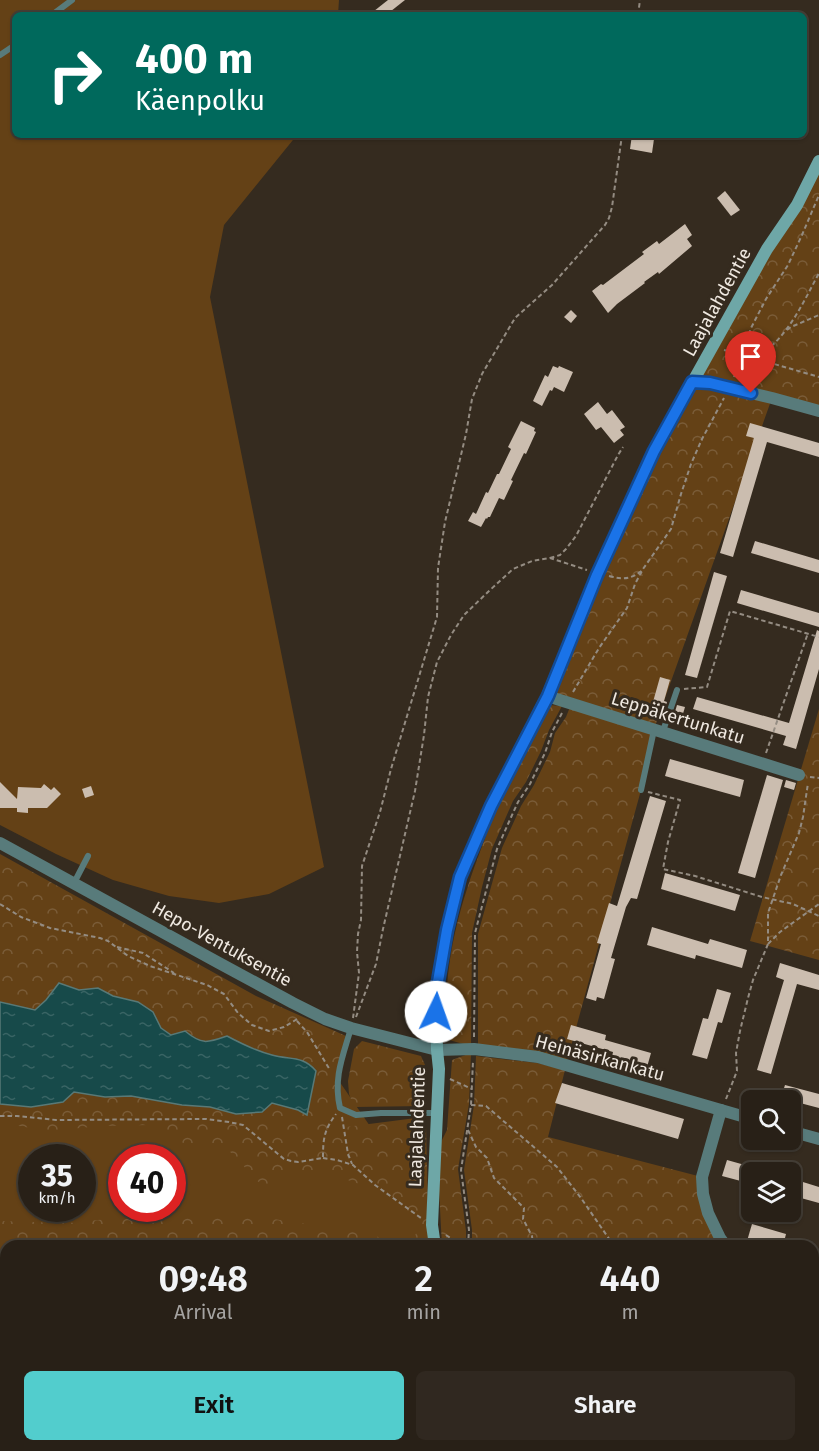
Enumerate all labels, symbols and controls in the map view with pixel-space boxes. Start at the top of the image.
text: 400 m [135,34,253,84]
icon: right [36,36,114,114]
text: Käenpolku [135,85,265,117]
street label: Laajalahdentie [678,244,756,360]
pin [725,331,776,393]
icon: arrive [734,340,767,373]
street label: Leppäkertunkatu [609,687,747,749]
street label: Hepo-Ventuksentie [148,897,296,991]
position arrow [404,980,468,1044]
street label: Heinäsirkankatu [533,1030,667,1086]
street label: Laajalahdentie [404,1066,430,1188]
map controls [741,1090,801,1222]
button: search [741,1090,801,1150]
speed limit sign: 40 [108,1144,186,1222]
text: 35 [41,1158,73,1194]
button: layers [741,1162,801,1222]
text: km/h [38,1189,76,1207]
text: 09:48 [159,1257,248,1301]
text: 2 [415,1257,433,1301]
text: 440 [600,1257,661,1301]
text: Arrival [174,1300,233,1324]
text: min [407,1300,441,1324]
text: m [621,1300,639,1324]
button: Exit [24,1371,404,1440]
button: Share [416,1371,795,1440]

